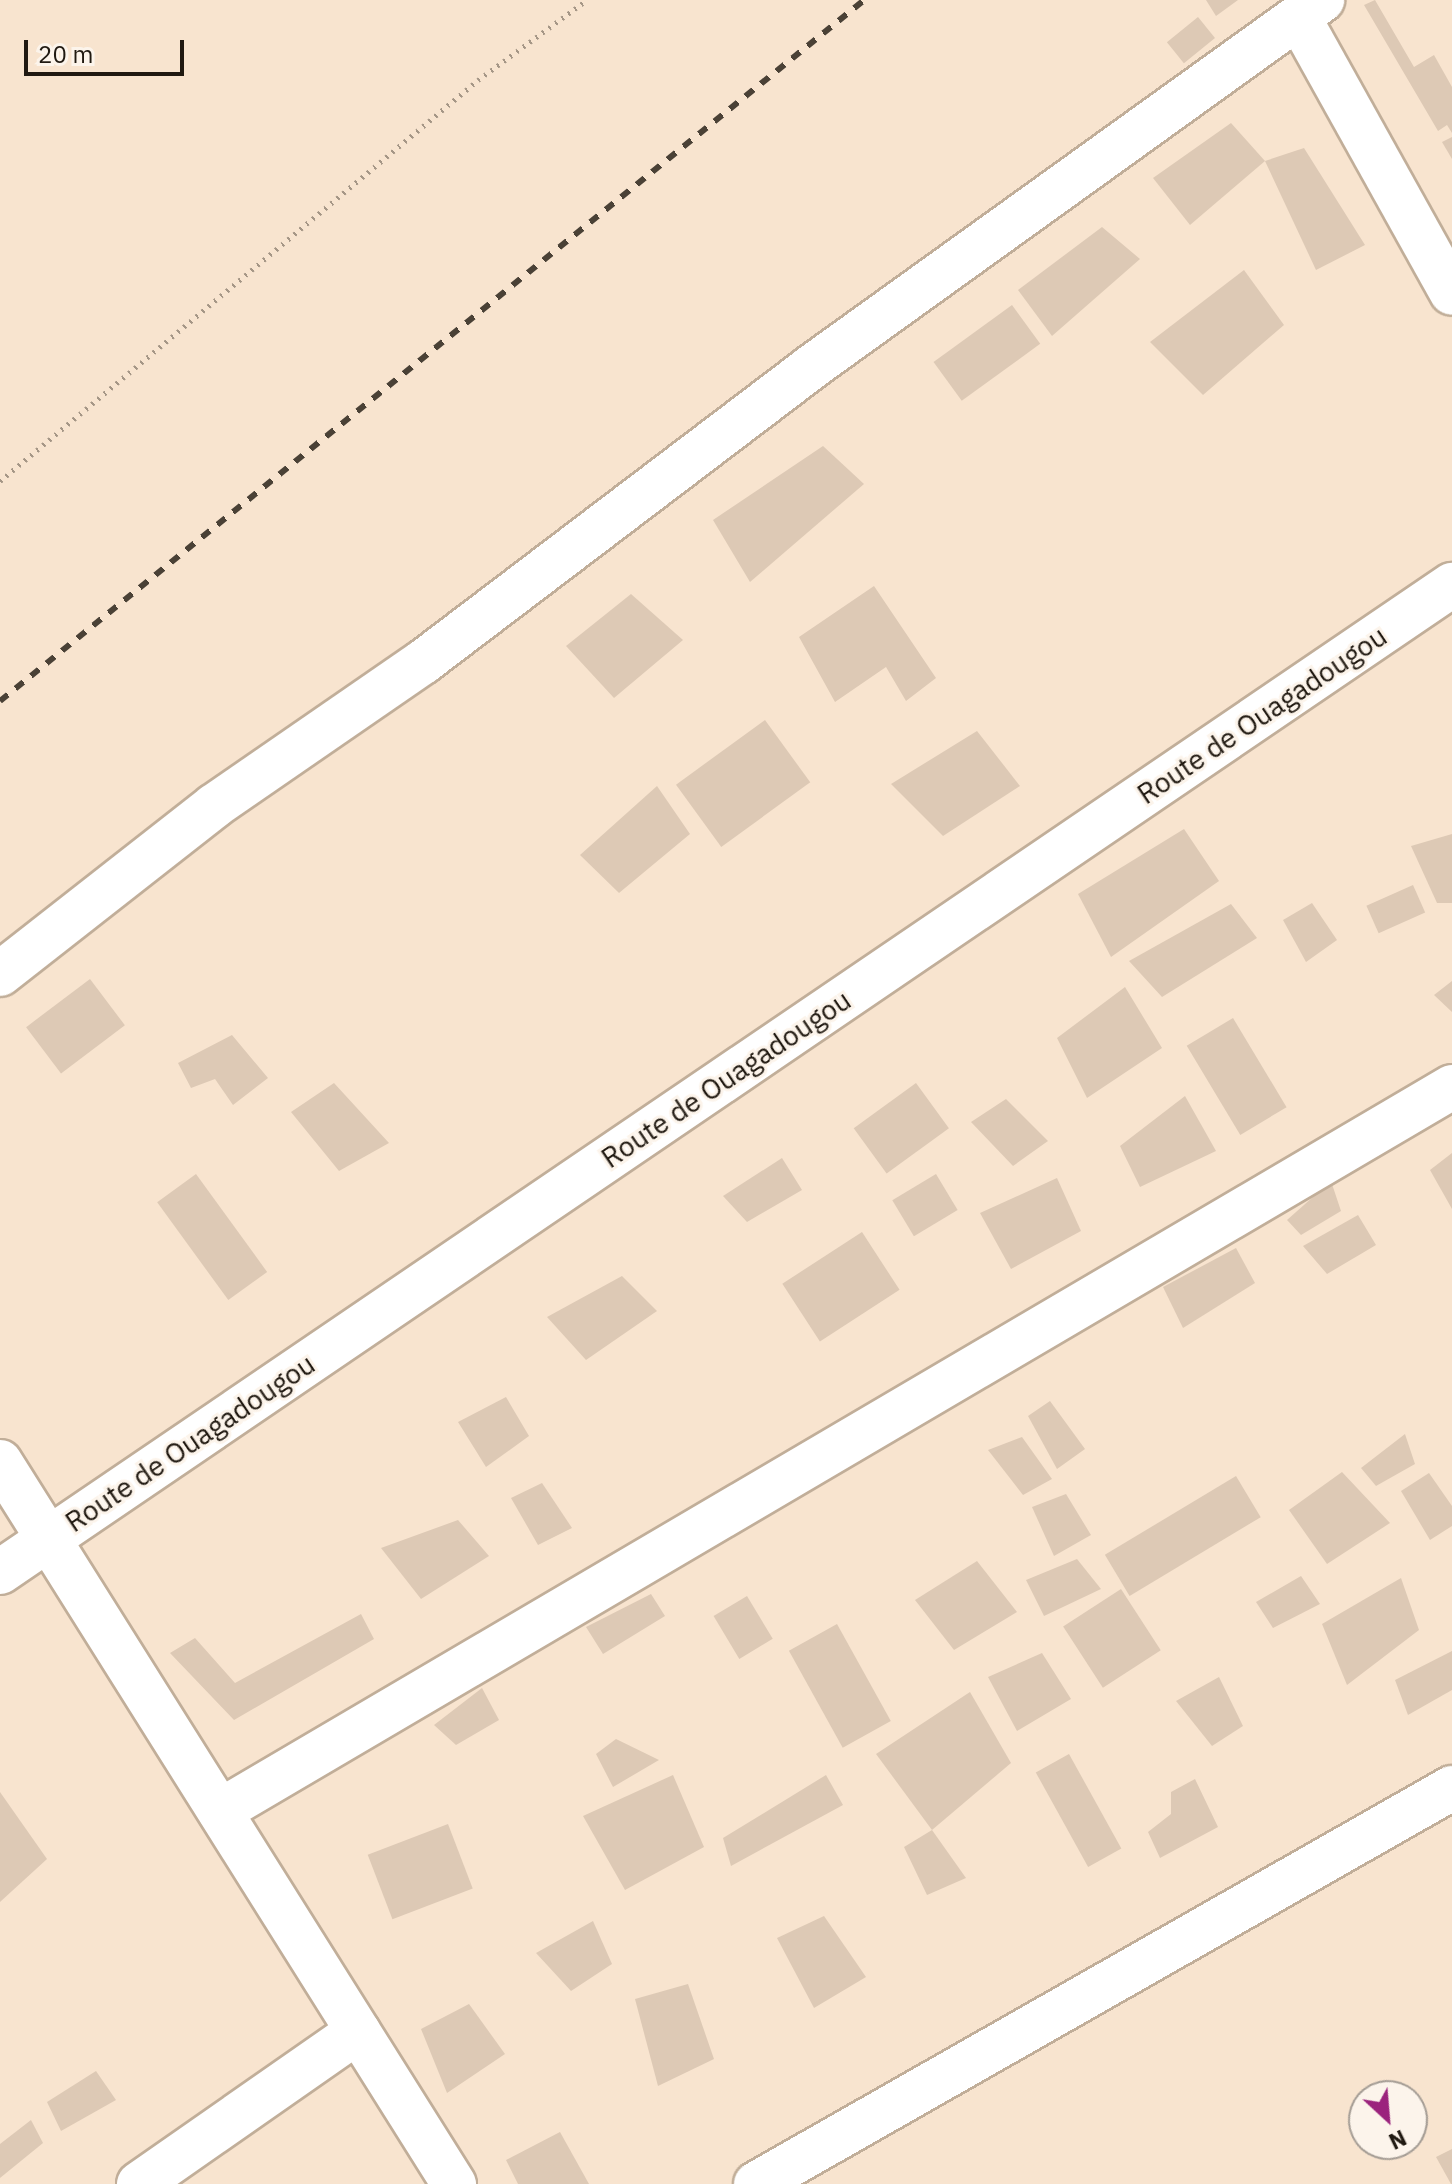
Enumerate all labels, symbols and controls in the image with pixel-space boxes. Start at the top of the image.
scale bar [28,24,188,74]
text: 20 m [38,38,93,70]
street label: Route de Ouagadougou [1131,619,1393,811]
street label: Route de Ouagadougou [595,983,857,1175]
street label: Route de Ouagadougou [59,1347,321,1539]
north arrow [1348,2080,1428,2160]
text: N [1384,2124,1411,2157]

